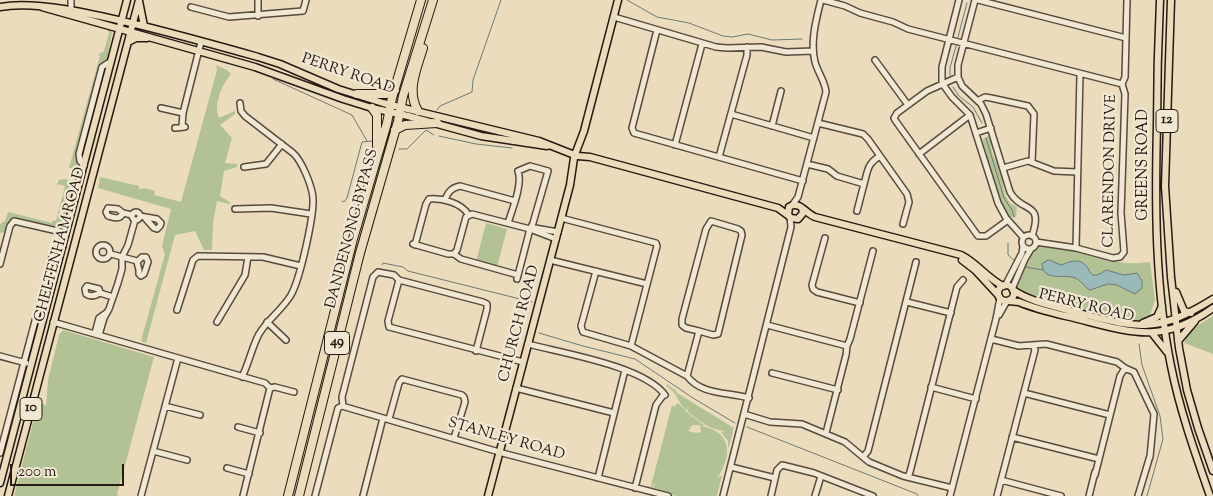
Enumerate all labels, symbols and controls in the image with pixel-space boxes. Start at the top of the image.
street label: PERRY ROAD [299,51,397,99]
street label: CLARENDON DRIVE [1101,94,1121,248]
street label: GREENS ROAD [1135,109,1153,221]
road number: 12 [1156,110,1178,132]
street label: DANDENONG BYPASS [323,147,383,311]
street label: CHELTENHAM ROAD [32,165,90,325]
street label: CHURCH ROAD [496,264,544,384]
street label: PERRY ROAD [1037,286,1135,328]
road number: 49 [324,332,350,354]
road number: 10 [20,398,42,420]
street label: STANLEY ROAD [445,415,567,465]
scale bar [12,454,126,486]
text: 200 m [18,462,57,483]

